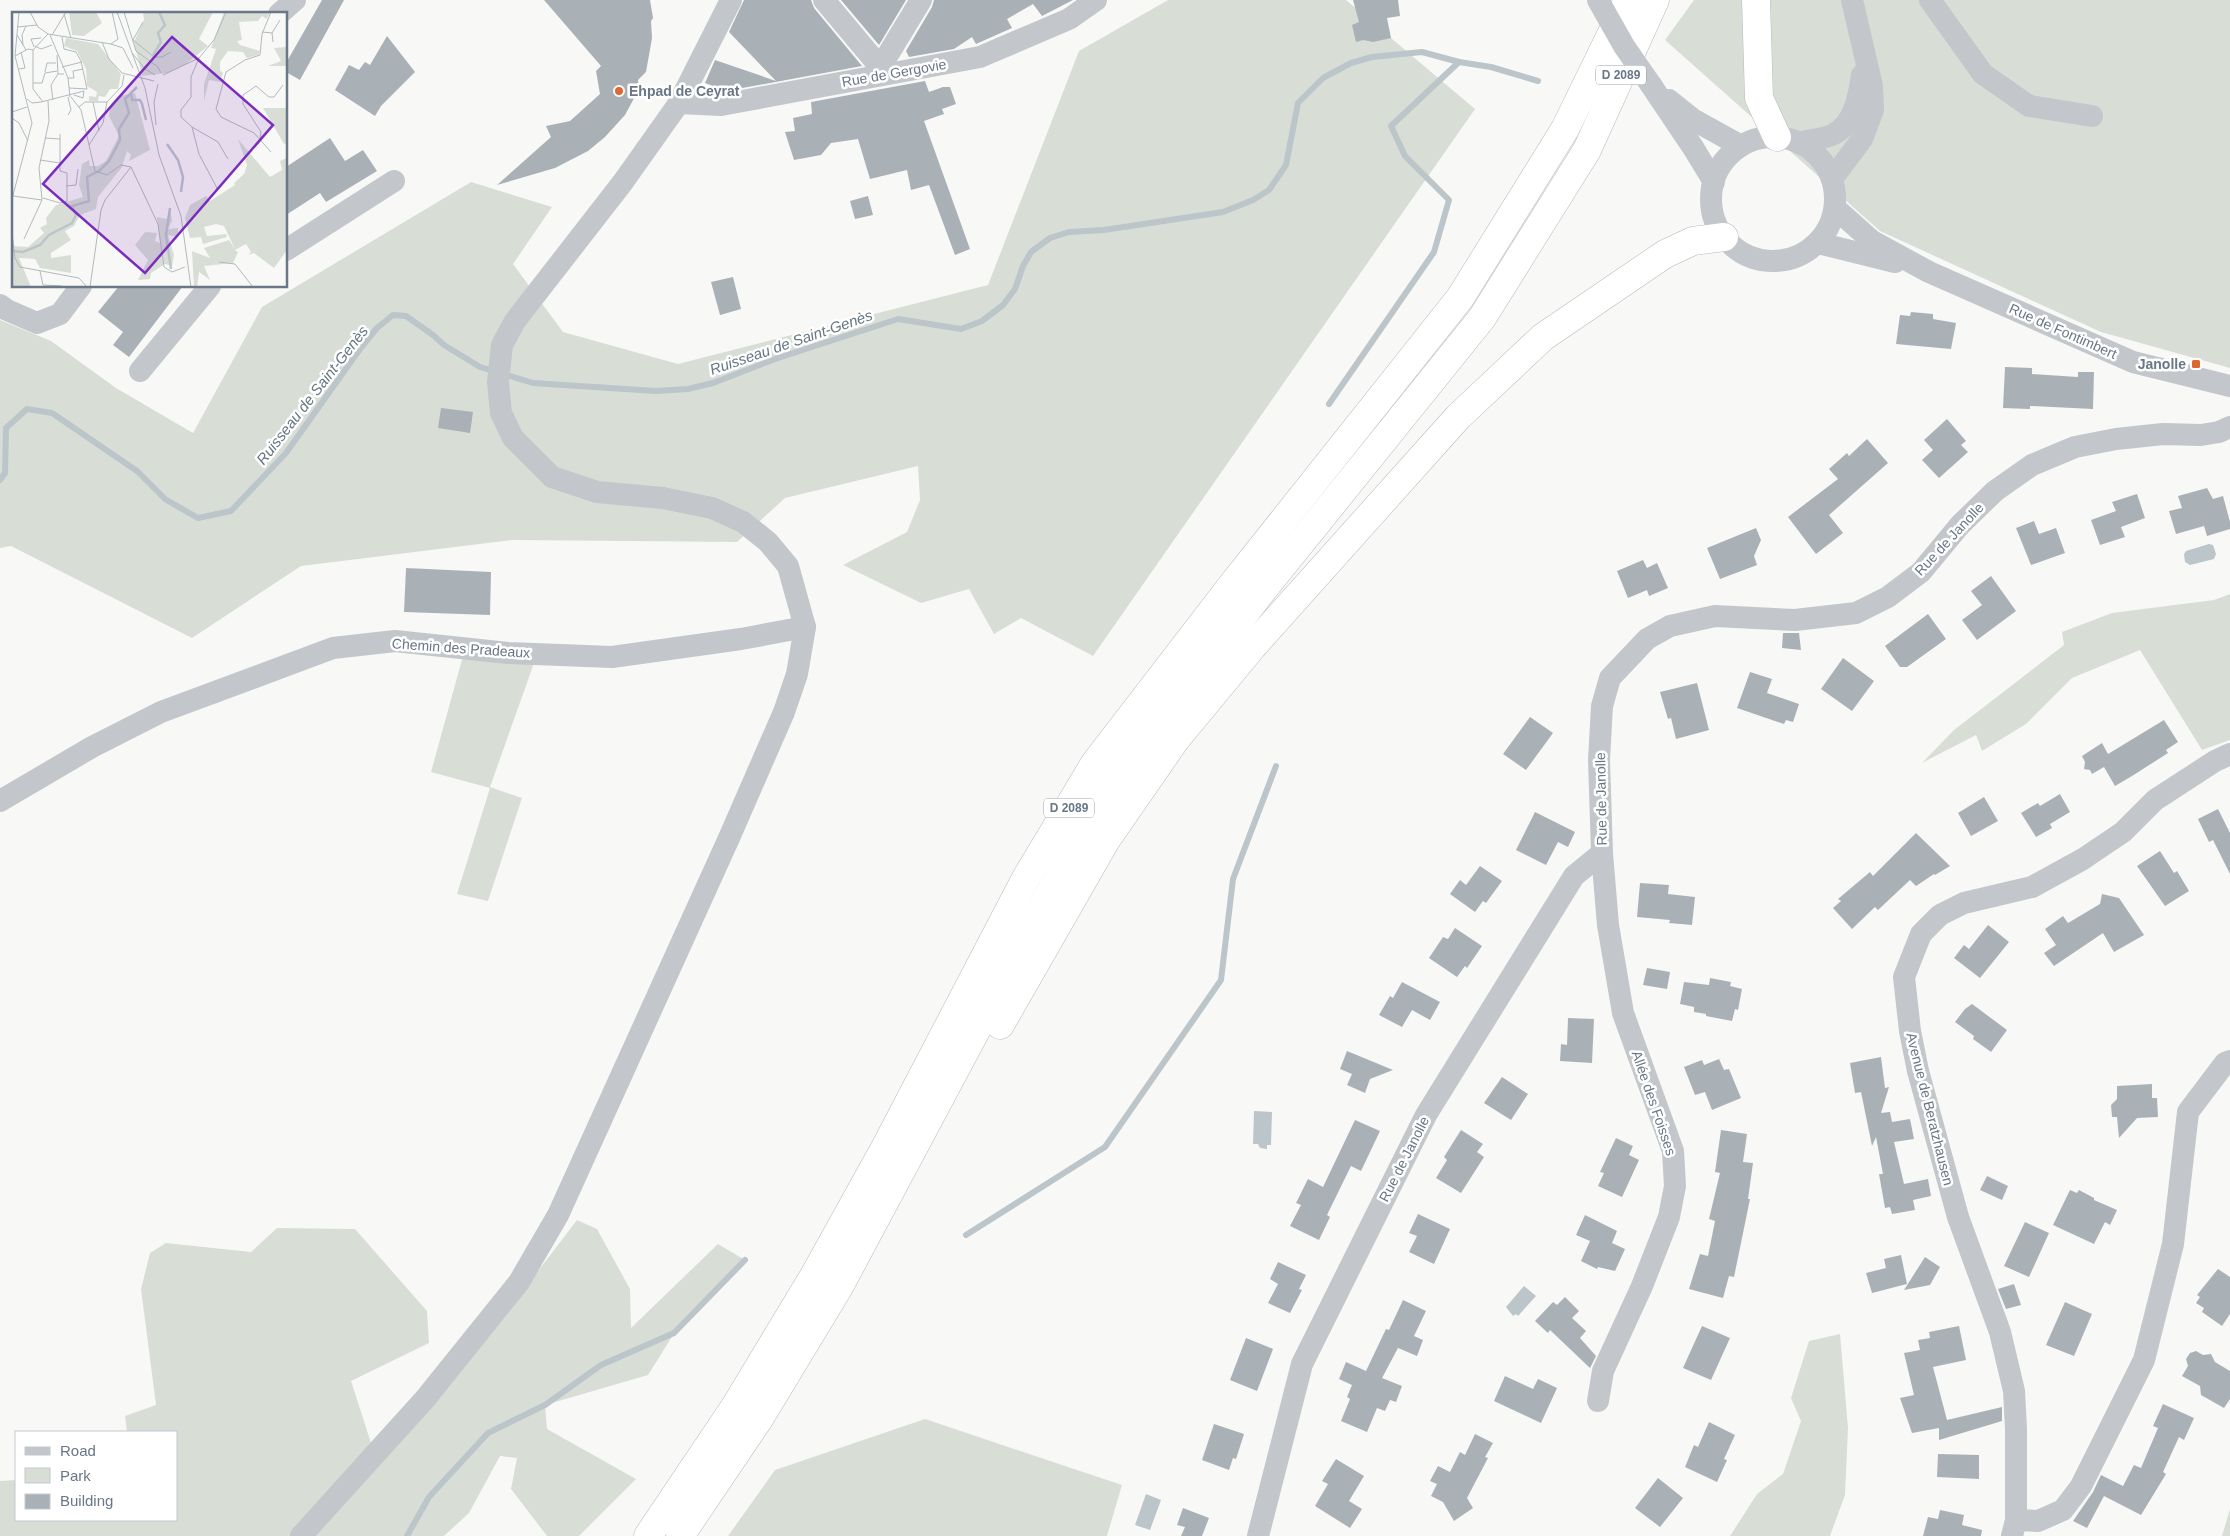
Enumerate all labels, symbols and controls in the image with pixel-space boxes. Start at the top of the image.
inset map [12,12,288,288]
street label: Rue de Gergovie [840,56,948,90]
road number: D 2089 [1596,66,1646,84]
place label: Ehpad de Ceyrat [629,83,740,99]
marker: Ehpad de Ceyrat [613,85,625,97]
street label: Rue de Fontimbert [2007,300,2119,362]
water label: Ruisseau de Saint-Genès [707,306,875,378]
water label: Ruisseau de Saint-Genès [253,322,372,468]
place label: Janolle [2138,356,2186,372]
marker: Janolle [2190,358,2202,370]
street label: Rue de Janolle [1911,499,1987,579]
street label: Chemin des Pradeaux [391,635,531,661]
street label: Rue de Janolle [1592,752,1610,846]
road number: D 2089 [1044,798,1094,818]
street label: Avenue de Beratzhausen [1903,1031,1957,1187]
street label: Allée des Foisses [1629,1049,1679,1157]
street label: Rue de Janolle [1376,1114,1432,1204]
legend [15,1431,178,1521]
text: Road [60,1442,96,1459]
text: Park [60,1467,91,1484]
text: Building [60,1492,113,1509]

